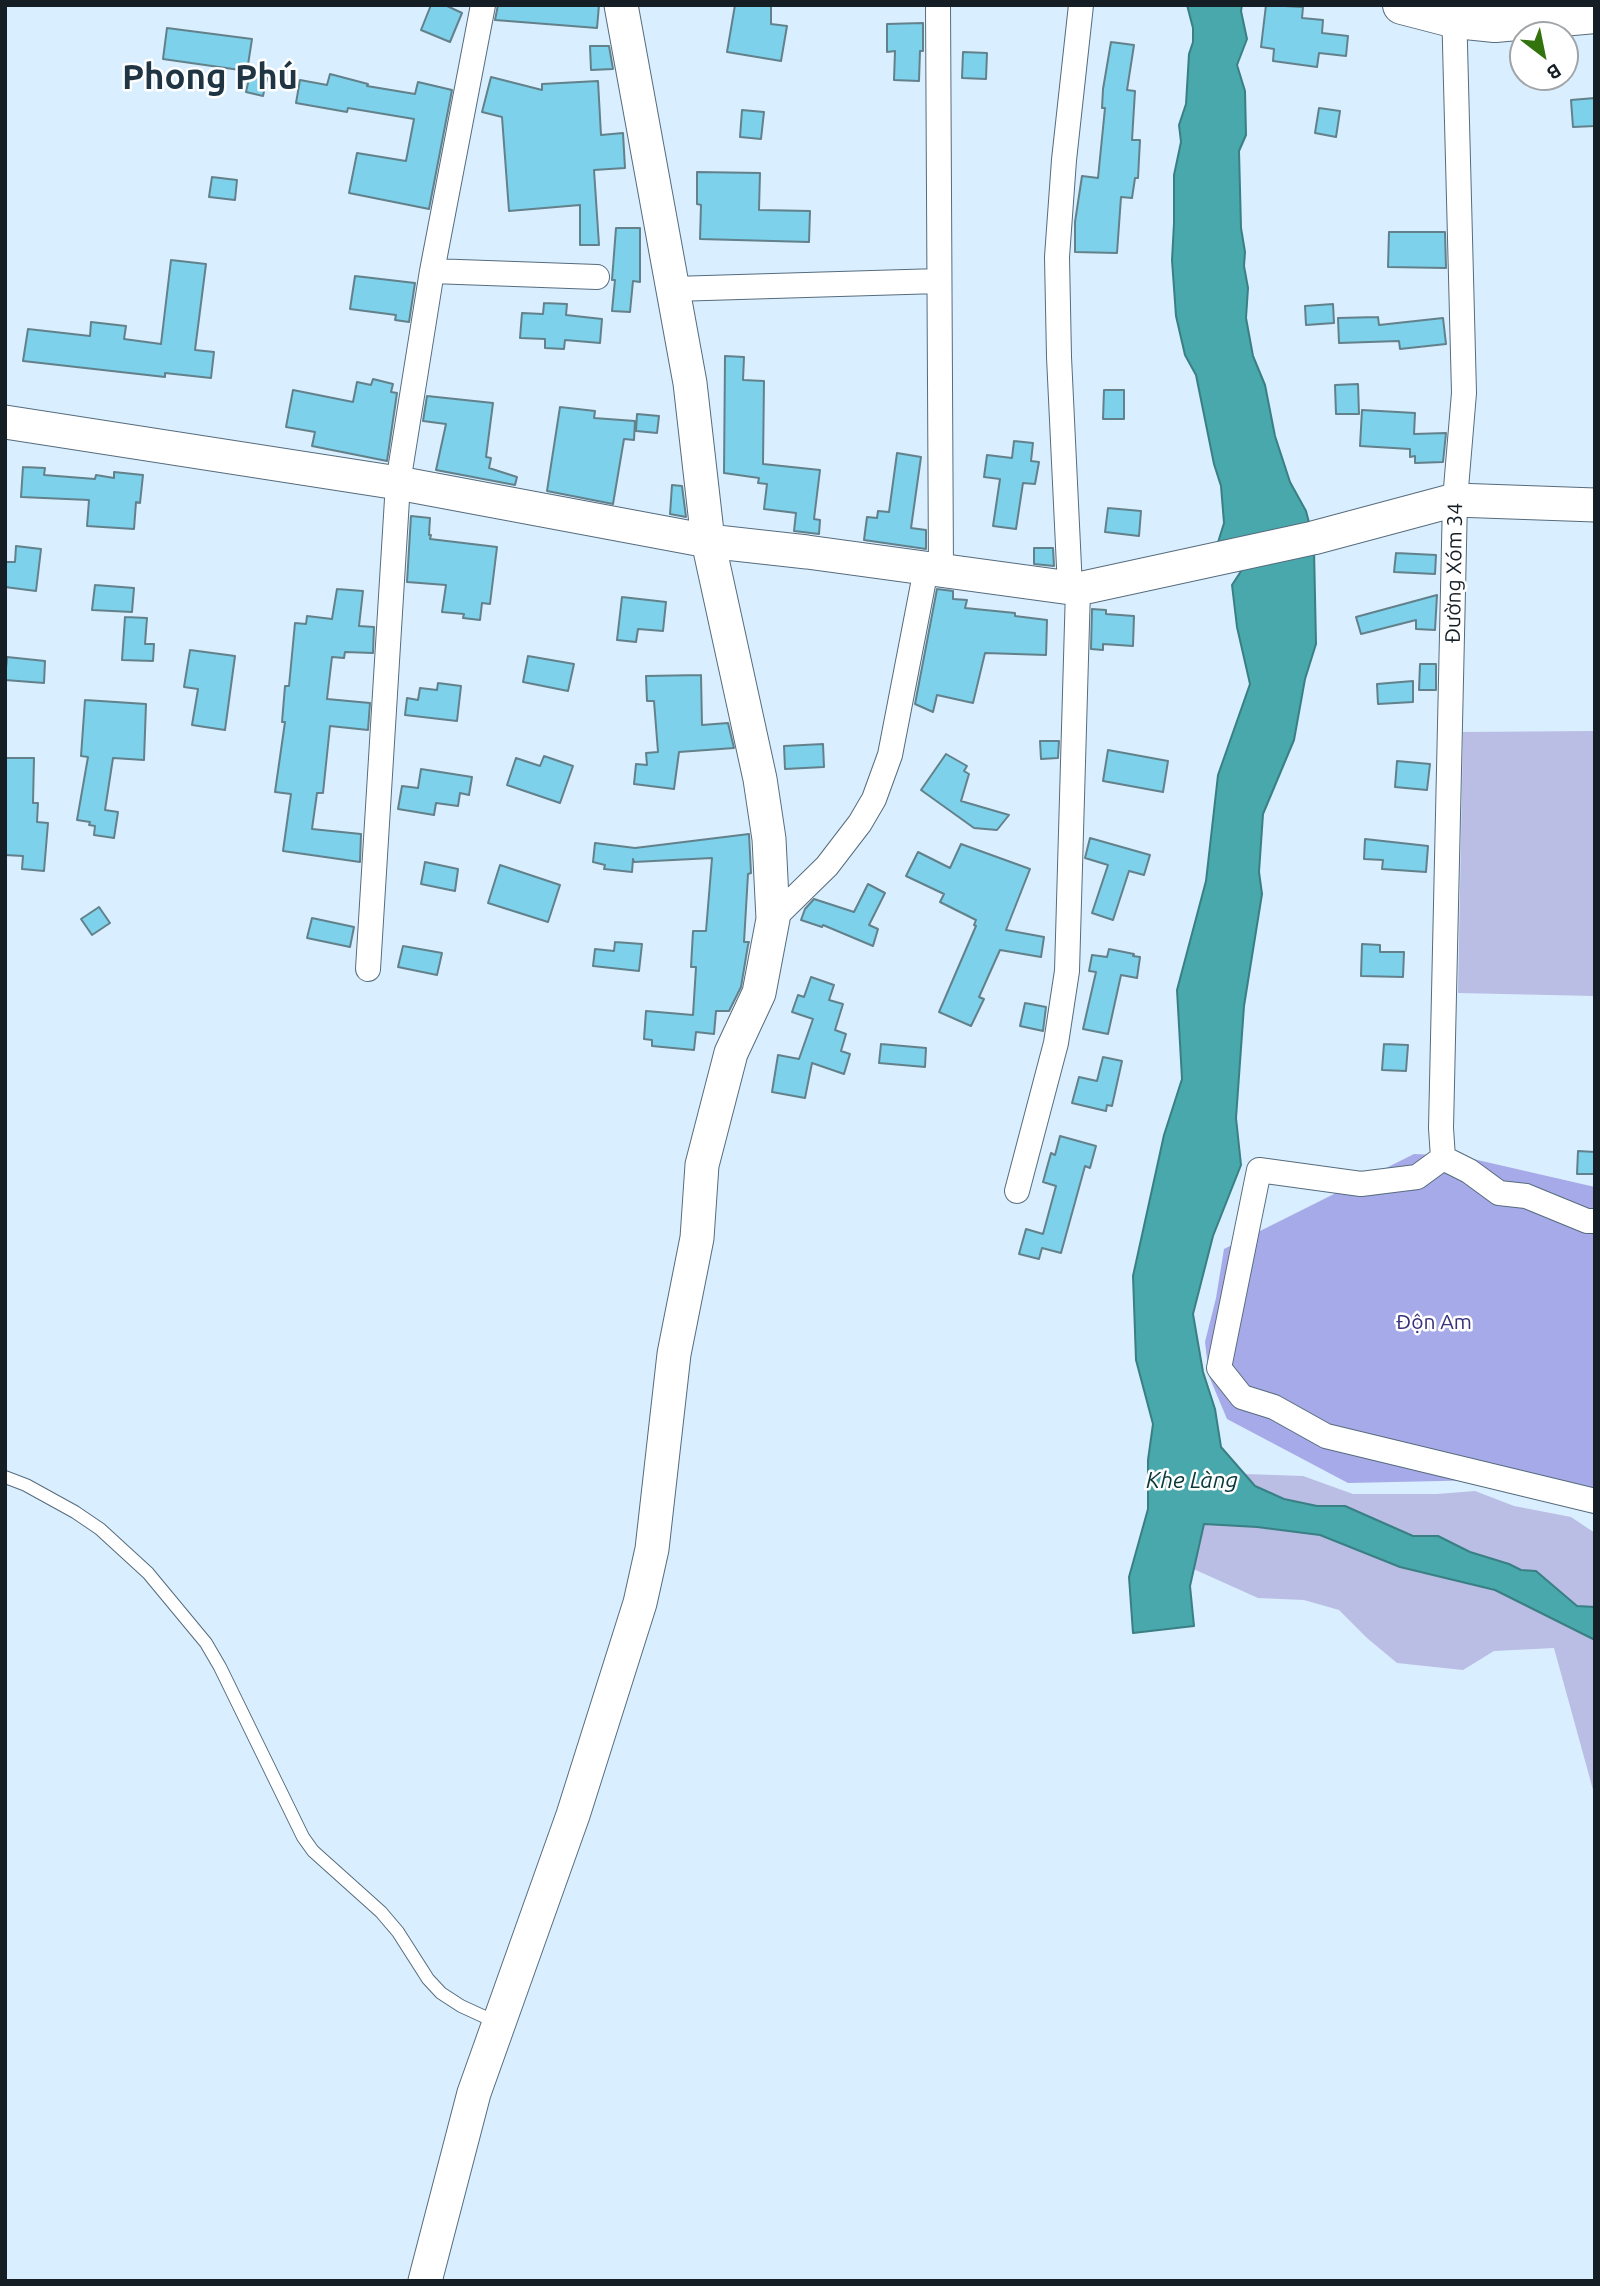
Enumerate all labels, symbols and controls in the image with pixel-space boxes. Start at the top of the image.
north arrow [1509,21,1579,91]
district label: Phong Phú [122,56,298,98]
text: B [1543,59,1565,85]
street label: Đường Xóm 34 [1440,503,1468,643]
park label: Độn Am [1396,1309,1472,1335]
water label: Khe Làng [1146,1466,1238,1494]

